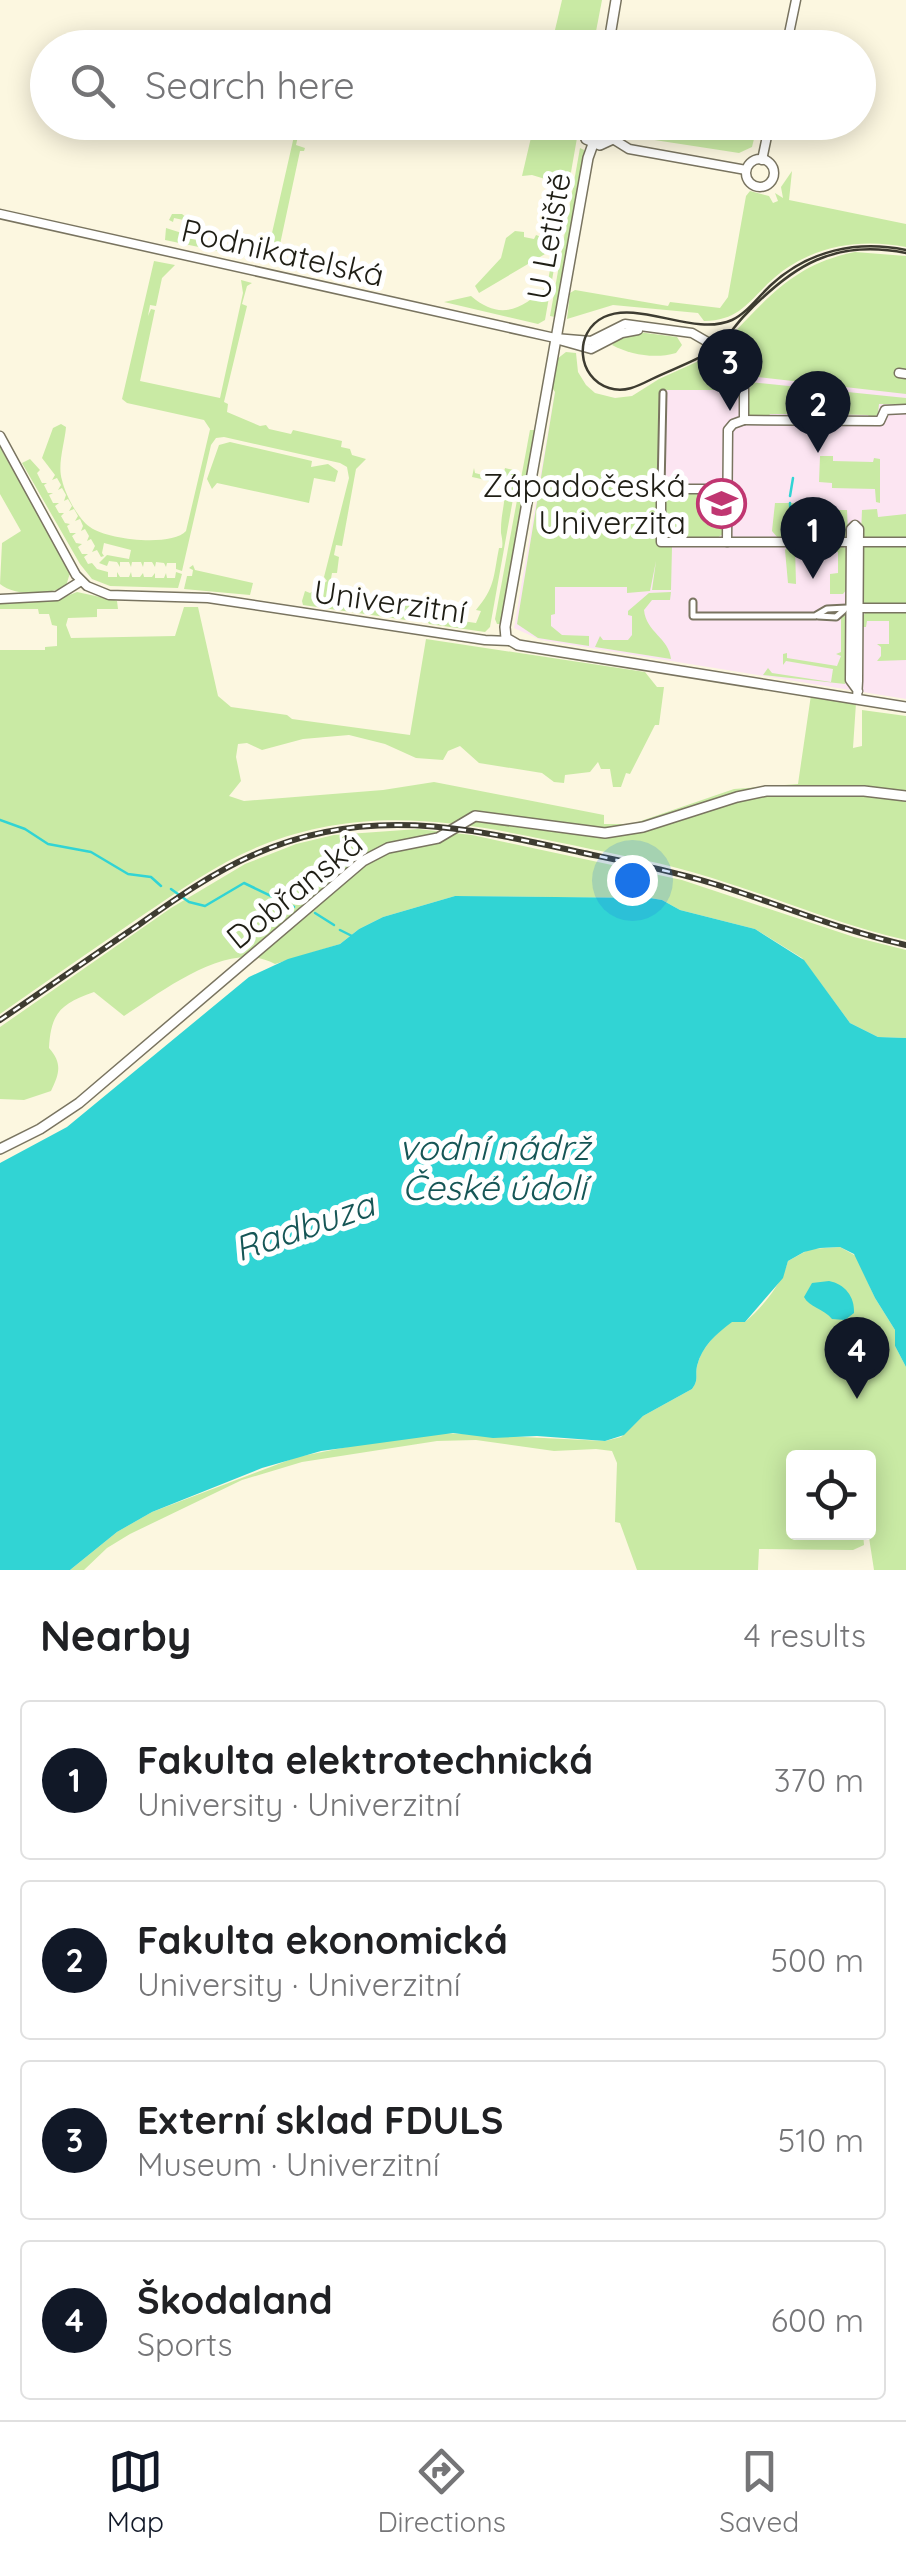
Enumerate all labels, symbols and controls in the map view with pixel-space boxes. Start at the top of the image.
search box [30,30,876,140]
icon: search [65,58,120,113]
text: Search here [145,61,355,109]
street label: U Letiště [517,169,579,303]
street label: Podnikatelská [178,209,388,295]
pin: 3 [698,328,762,411]
pin: 2 [786,370,850,453]
place label: Západočeská Univerzita [482,465,686,542]
school or university icon: Západočeská Univerzita [695,477,747,529]
pin: 1 [780,496,846,579]
street label: Univerzitní [311,570,469,632]
street label: Dobřanská [218,823,370,957]
your location [607,855,658,906]
water label: vodní nádrž České údolí [399,1125,593,1209]
water label: Radbuza [228,1181,381,1270]
pin: 4 [824,1316,890,1399]
map controls [786,1450,876,1540]
button: locate [786,1450,876,1540]
text: Nearby [40,1609,191,1662]
text: 4 results [744,1615,866,1655]
text: Fakulta elektrotechnická [137,1736,593,1784]
text: 1 [68,1760,81,1800]
text: 370 m [774,1760,864,1800]
text: University · Univerzitní [137,1784,461,1824]
text: Fakulta ekonomická [137,1916,508,1964]
text: 2 [65,1940,84,1980]
text: 500 m [771,1940,864,1980]
text: University · Univerzitní [137,1964,461,2004]
text: Externí sklad FDULS [137,2096,503,2144]
text: 3 [66,2120,83,2160]
text: 510 m [778,2120,864,2160]
text: Museum · Univerzitní [137,2144,440,2184]
text: Škodaland [137,2276,333,2324]
text: 4 [65,2300,84,2340]
text: 600 m [771,2300,864,2340]
text: Sports [137,2324,233,2364]
tab: Map [107,2444,164,2539]
tab: Directions [377,2444,506,2539]
tab: Saved [719,2444,799,2539]

